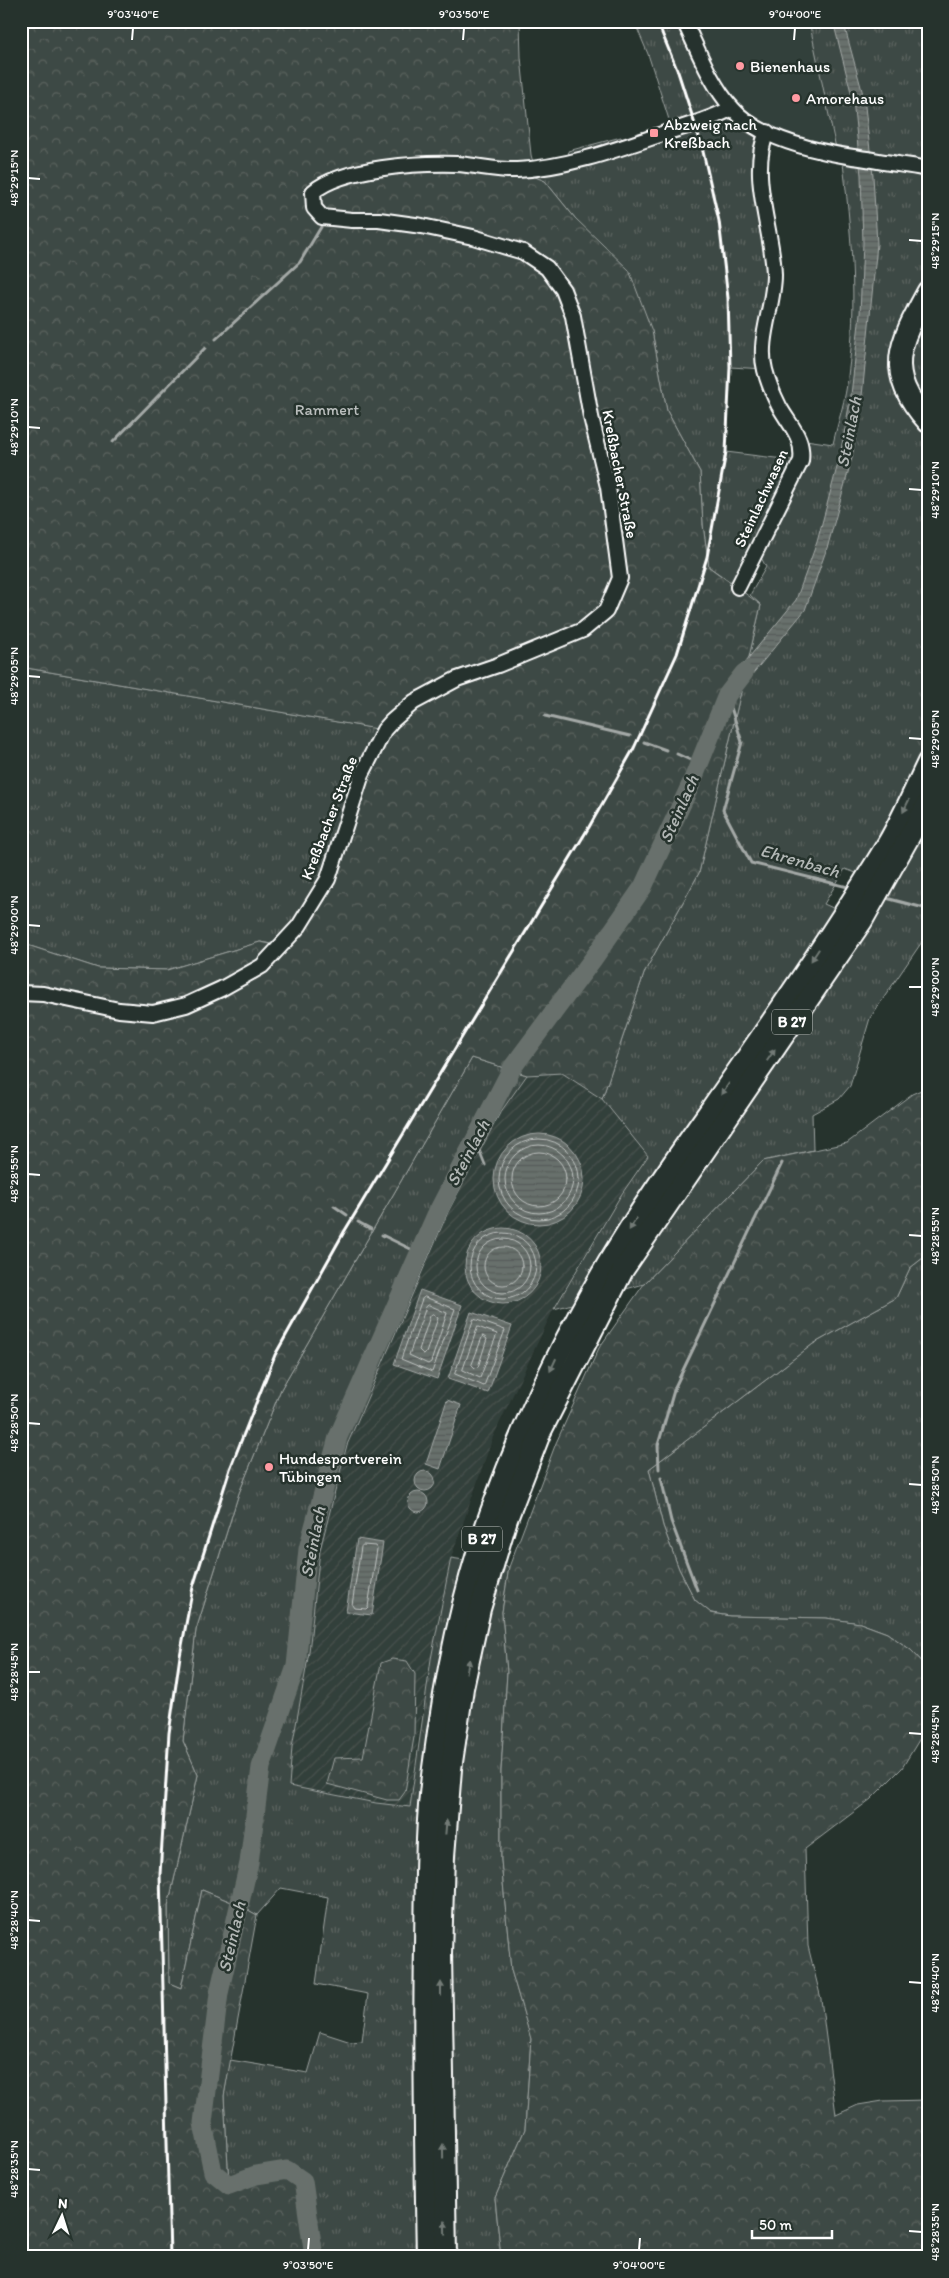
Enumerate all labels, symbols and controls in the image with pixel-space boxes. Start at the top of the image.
text: 9°03'40"E [107,7,159,21]
text: 9°03'50"E [439,7,490,21]
text: 9°04'00"E [769,7,822,21]
place label: Bienenhaus [750,57,830,76]
marker: Bienenhaus [734,60,746,72]
place label: Amorehaus [806,89,884,108]
marker: Amorehaus [790,92,802,104]
place label: Abzweig nach Kreßbach [664,115,758,152]
marker: Abzweig nach Kreßbach [648,127,660,139]
text: 48°29'15"N [7,150,21,206]
text: 48°29'15"N [928,213,942,269]
water label: Steinlach [831,394,867,469]
text: 48°29'10"N [7,398,21,456]
park label: Rammert [295,400,359,419]
street label: Kreßbacher Straße [598,408,642,540]
street label: Steinlachwasen [730,445,792,550]
text: 48°29'10"N [928,461,942,519]
text: 48°29'05"N [7,647,21,705]
text: 48°29'05"N [928,710,942,768]
street label: Kreßbacher Straße [297,754,361,882]
water label: Steinlach [654,771,704,846]
one-way arrow [902,799,910,813]
water label: Ehrenbach [758,839,842,883]
text: 48°29'00"N [7,895,21,955]
one-way arrow [811,948,820,961]
text: 48°29'00"N [928,957,942,1017]
road number: B 27 [772,1010,812,1034]
one-way arrow [766,1048,776,1061]
one-way arrow [720,1083,730,1096]
water label: Steinlach [441,1115,495,1190]
text: 48°28'55"N [7,1145,21,1203]
text: 48°28'55"N [928,1207,942,1265]
one-way arrow [628,1217,638,1230]
one-way arrow [549,1358,557,1372]
text: 48°28'50"N [7,1394,21,1452]
place label: Hundesportverein Tübingen [279,1449,402,1486]
text: 48°28'50"N [928,1456,942,1514]
marker: Hundesportverein Tübingen [263,1461,275,1473]
water label: Steinlach [295,1504,331,1579]
road number: B 27 [462,1526,502,1552]
text: 48°28'45"N [7,1643,21,1701]
one-way arrow [464,1658,472,1673]
text: 48°28'45"N [928,1705,942,1763]
one-way arrow [442,1818,450,1834]
text: 48°28'40"N [7,1890,21,1950]
water label: Steinlach [213,1899,251,1974]
text: 48°28'40"N [928,1953,942,2013]
one-way arrow [437,1981,445,1997]
text: 48°28'35"N [7,2140,21,2198]
one-way arrow [439,2143,447,2159]
north arrow [38,2190,88,2240]
text: N [58,2195,68,2212]
text: 48°28'35"N [928,2203,942,2261]
scale bar [752,2208,832,2240]
text: 50 m [759,2216,792,2234]
one-way arrow [441,2220,449,2236]
text: 9°03'50"E [283,2258,334,2272]
text: 9°04'00"E [613,2258,666,2272]

